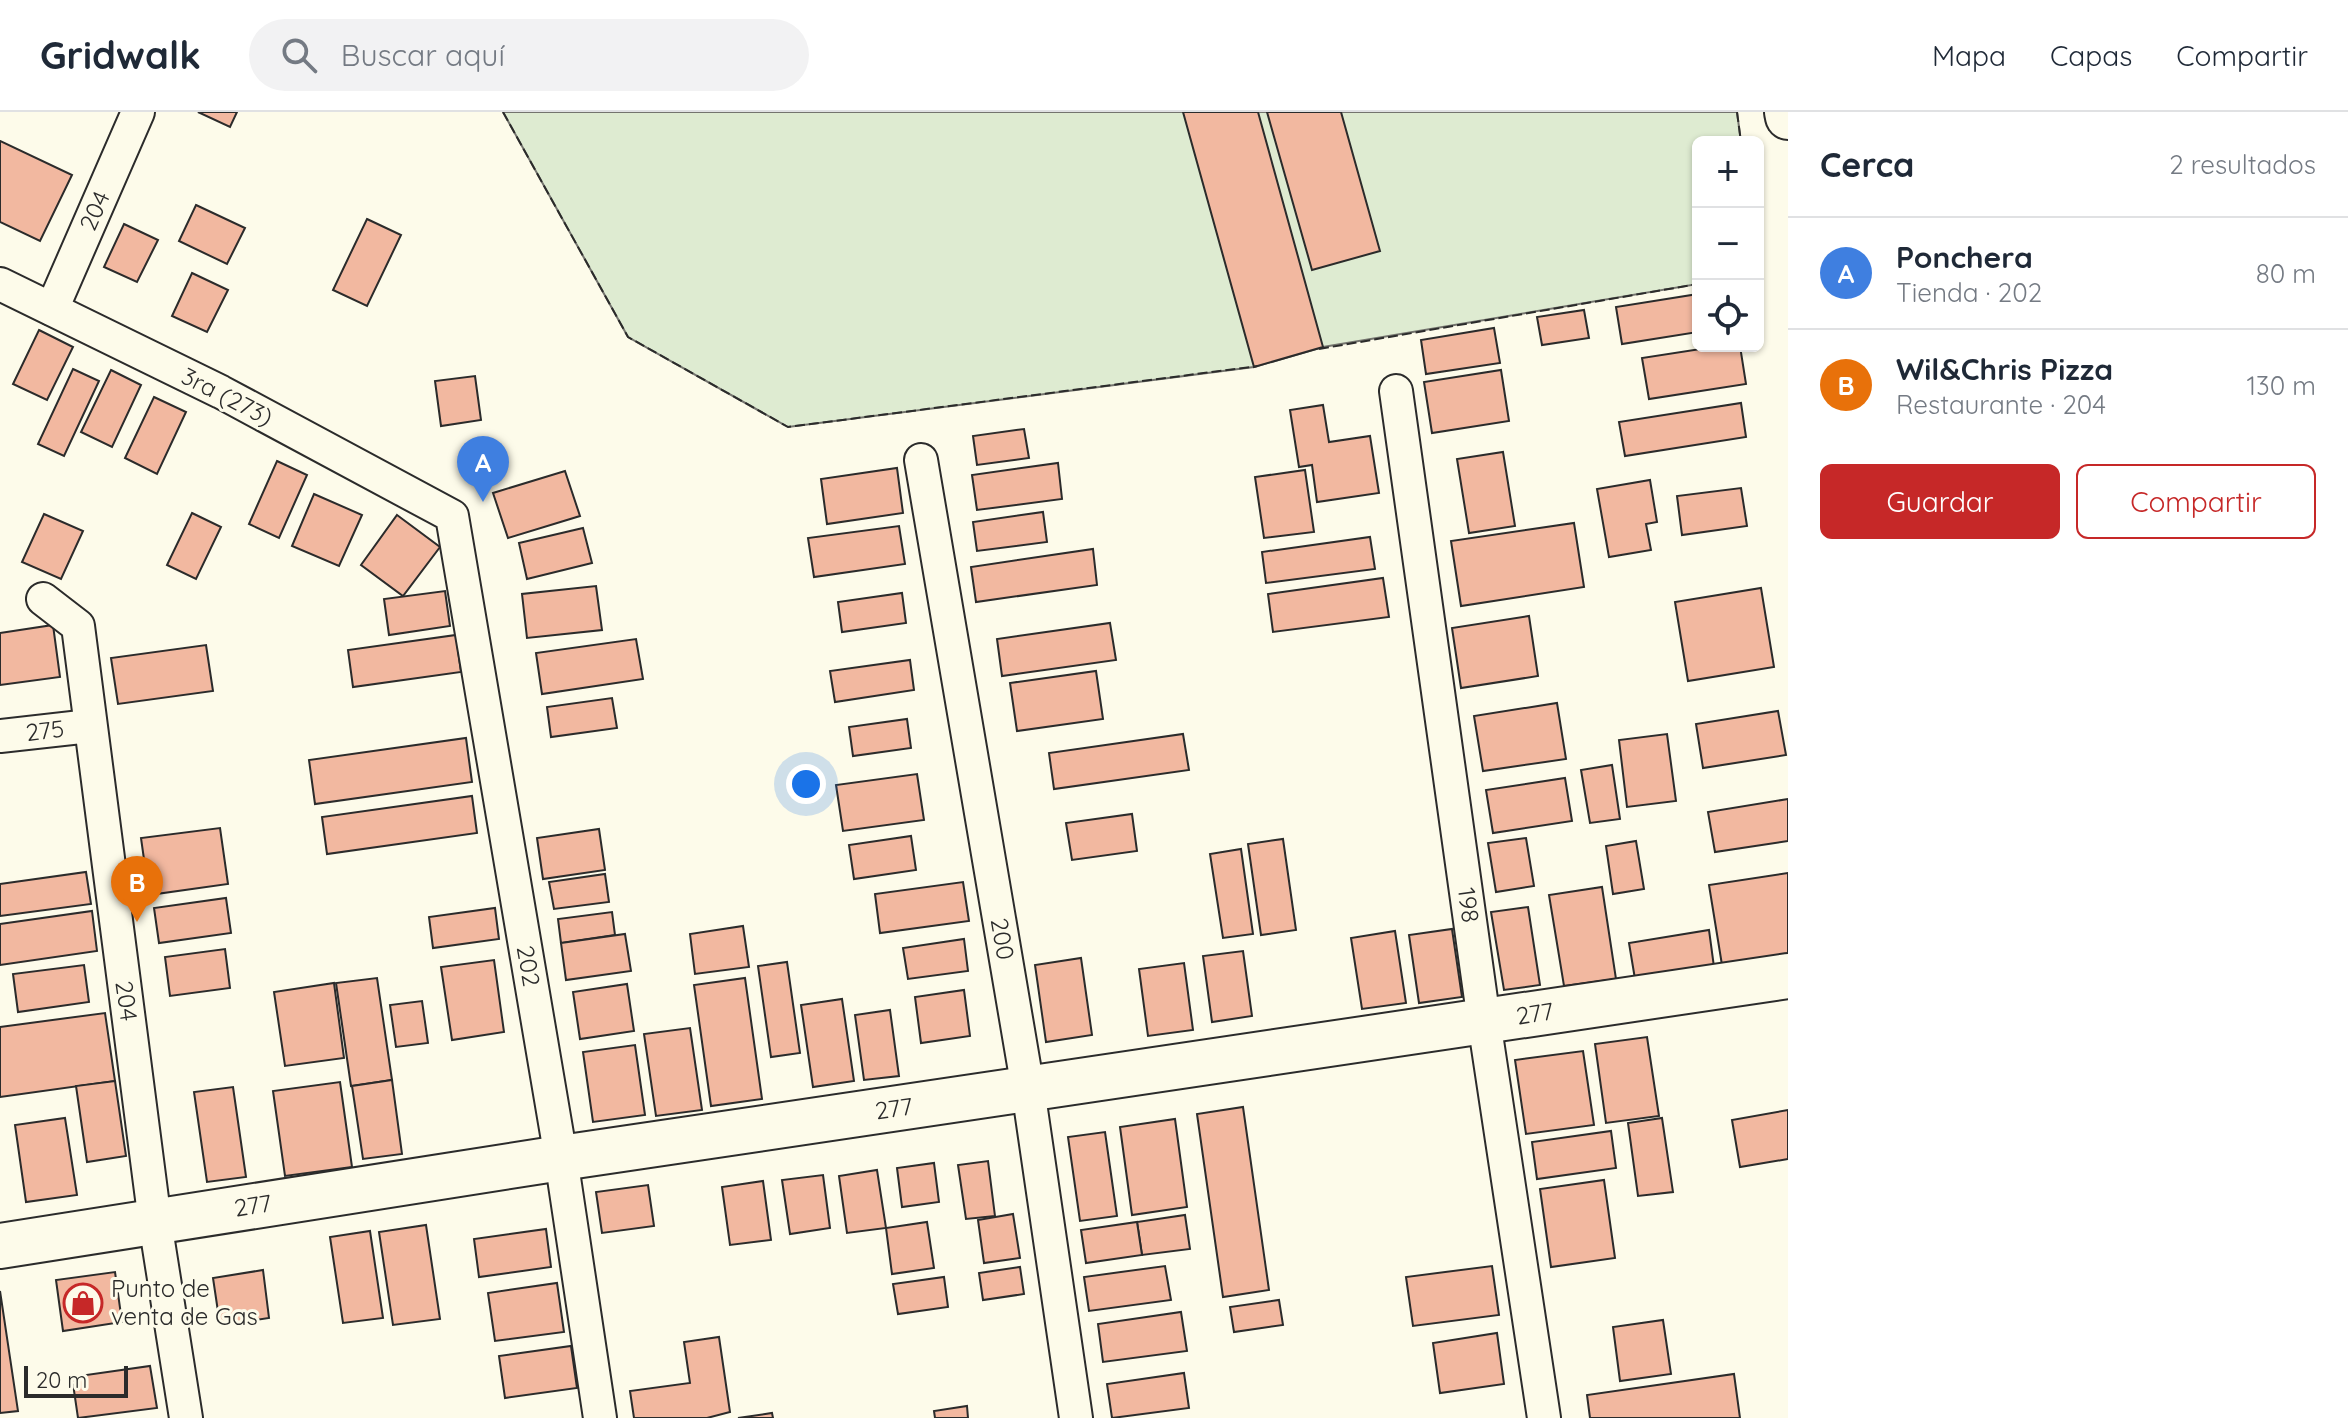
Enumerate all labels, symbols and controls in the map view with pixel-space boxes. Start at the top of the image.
search box [249,19,809,91]
text: Gridwalk [40,31,201,79]
icon: search [277,33,321,77]
text: Buscar aquí [341,36,505,74]
text: Mapa [1932,38,2006,73]
text: Capas [2050,38,2132,73]
text: Compartir [2176,38,2308,73]
map controls [1692,136,1764,352]
button: + [1692,136,1764,208]
text: Cerca [1820,143,1914,186]
text: 2 resultados [2169,148,2316,181]
street label: 204 [72,186,116,235]
button: − [1692,208,1764,280]
text: Ponchera [1896,238,2033,276]
text: A [1838,257,1854,290]
text: 80 m [2256,257,2316,290]
text: Tienda · 202 [1896,276,2042,309]
button: locate [1692,280,1764,352]
text: Wil&Chris Pizza [1896,350,2113,388]
street label: 3ra (273) [177,360,278,432]
text: B [1837,369,1855,402]
text: 130 m [2246,369,2316,402]
text: Restaurante · 204 [1896,388,2106,421]
pin: A [457,436,509,502]
button: Guardar [1820,464,2060,539]
button: Compartir [2076,464,2316,539]
street label: 275 [24,713,66,747]
your location [786,764,826,804]
pin: B [111,856,163,922]
street label: 198 [1452,885,1486,924]
street label: 200 [985,916,1021,962]
street label: 202 [511,943,547,989]
street label: 204 [109,979,145,1023]
street label: 277 [1514,995,1556,1031]
street label: 277 [873,1091,915,1125]
street label: 277 [232,1187,274,1223]
place label: Punto de venta de Gas [111,1273,258,1331]
shop icon: Punto de venta de Gas [62,1282,104,1324]
scale bar [24,1362,128,1398]
text: 20 m [36,1366,87,1394]

